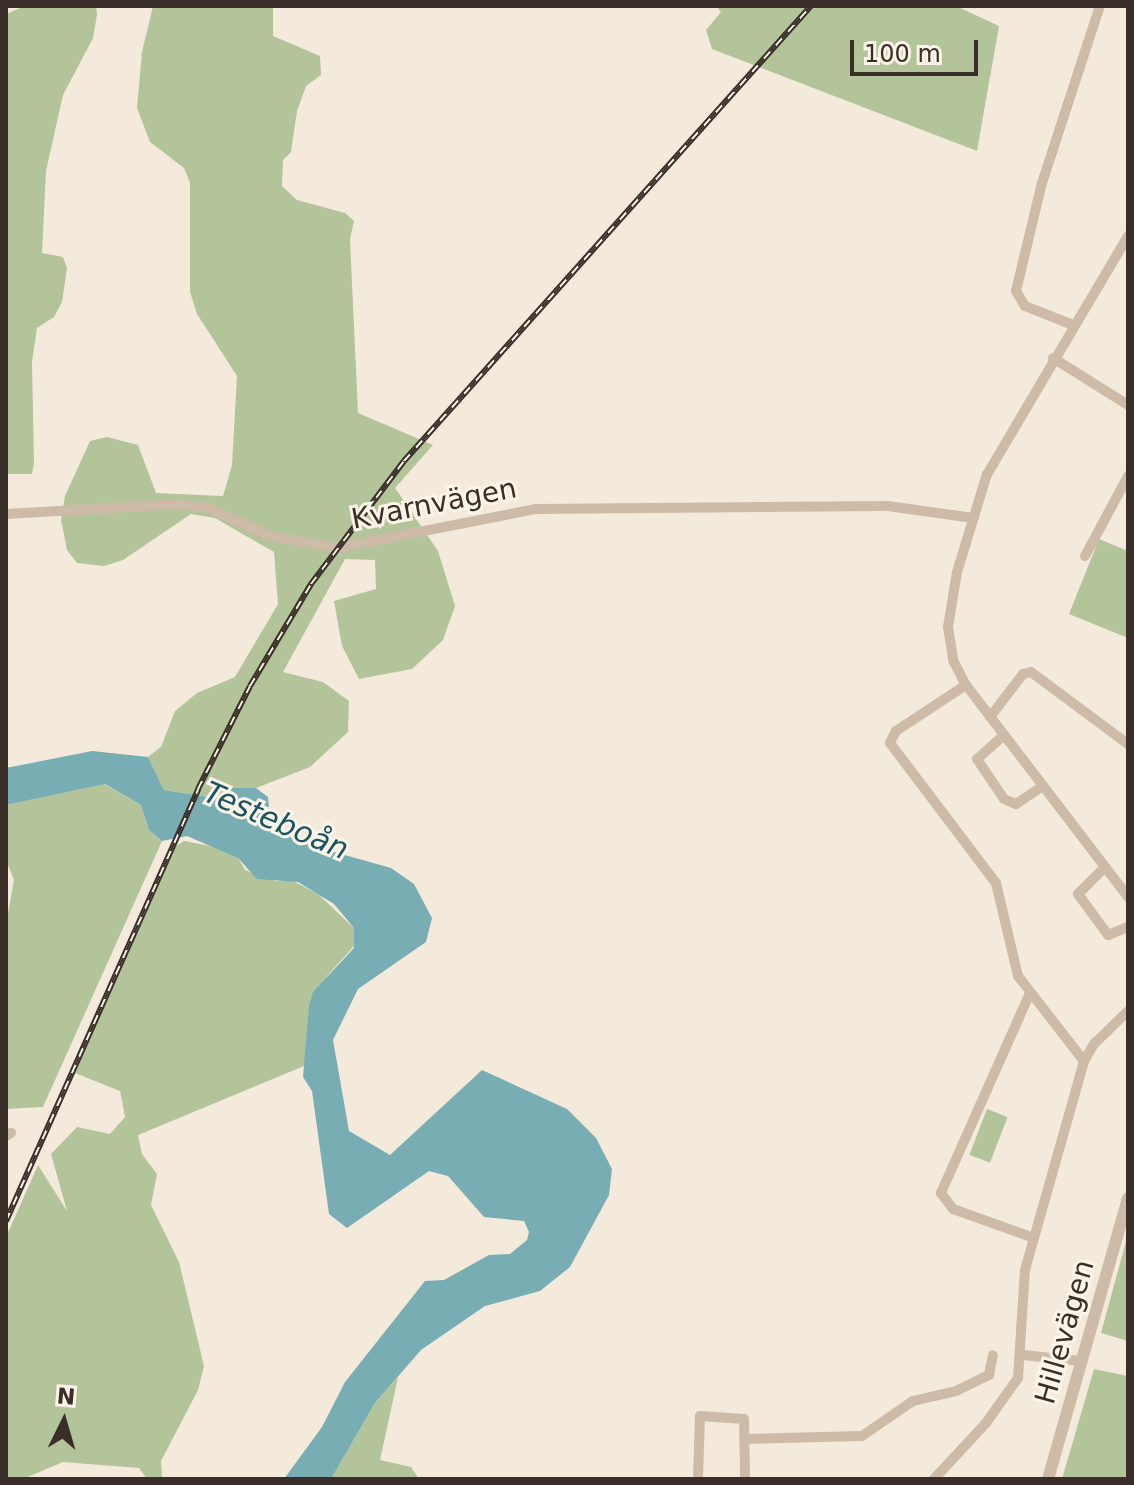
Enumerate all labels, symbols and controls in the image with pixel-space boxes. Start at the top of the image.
scale bar [854,24,982,74]
text: 100 m [864,40,941,68]
street label: Kvarnvägen [349,472,519,536]
water label: Testeboån [198,774,354,868]
street label: Hillevägen [1028,1256,1102,1408]
north arrow [24,1381,104,1461]
text: N [56,1383,76,1410]

